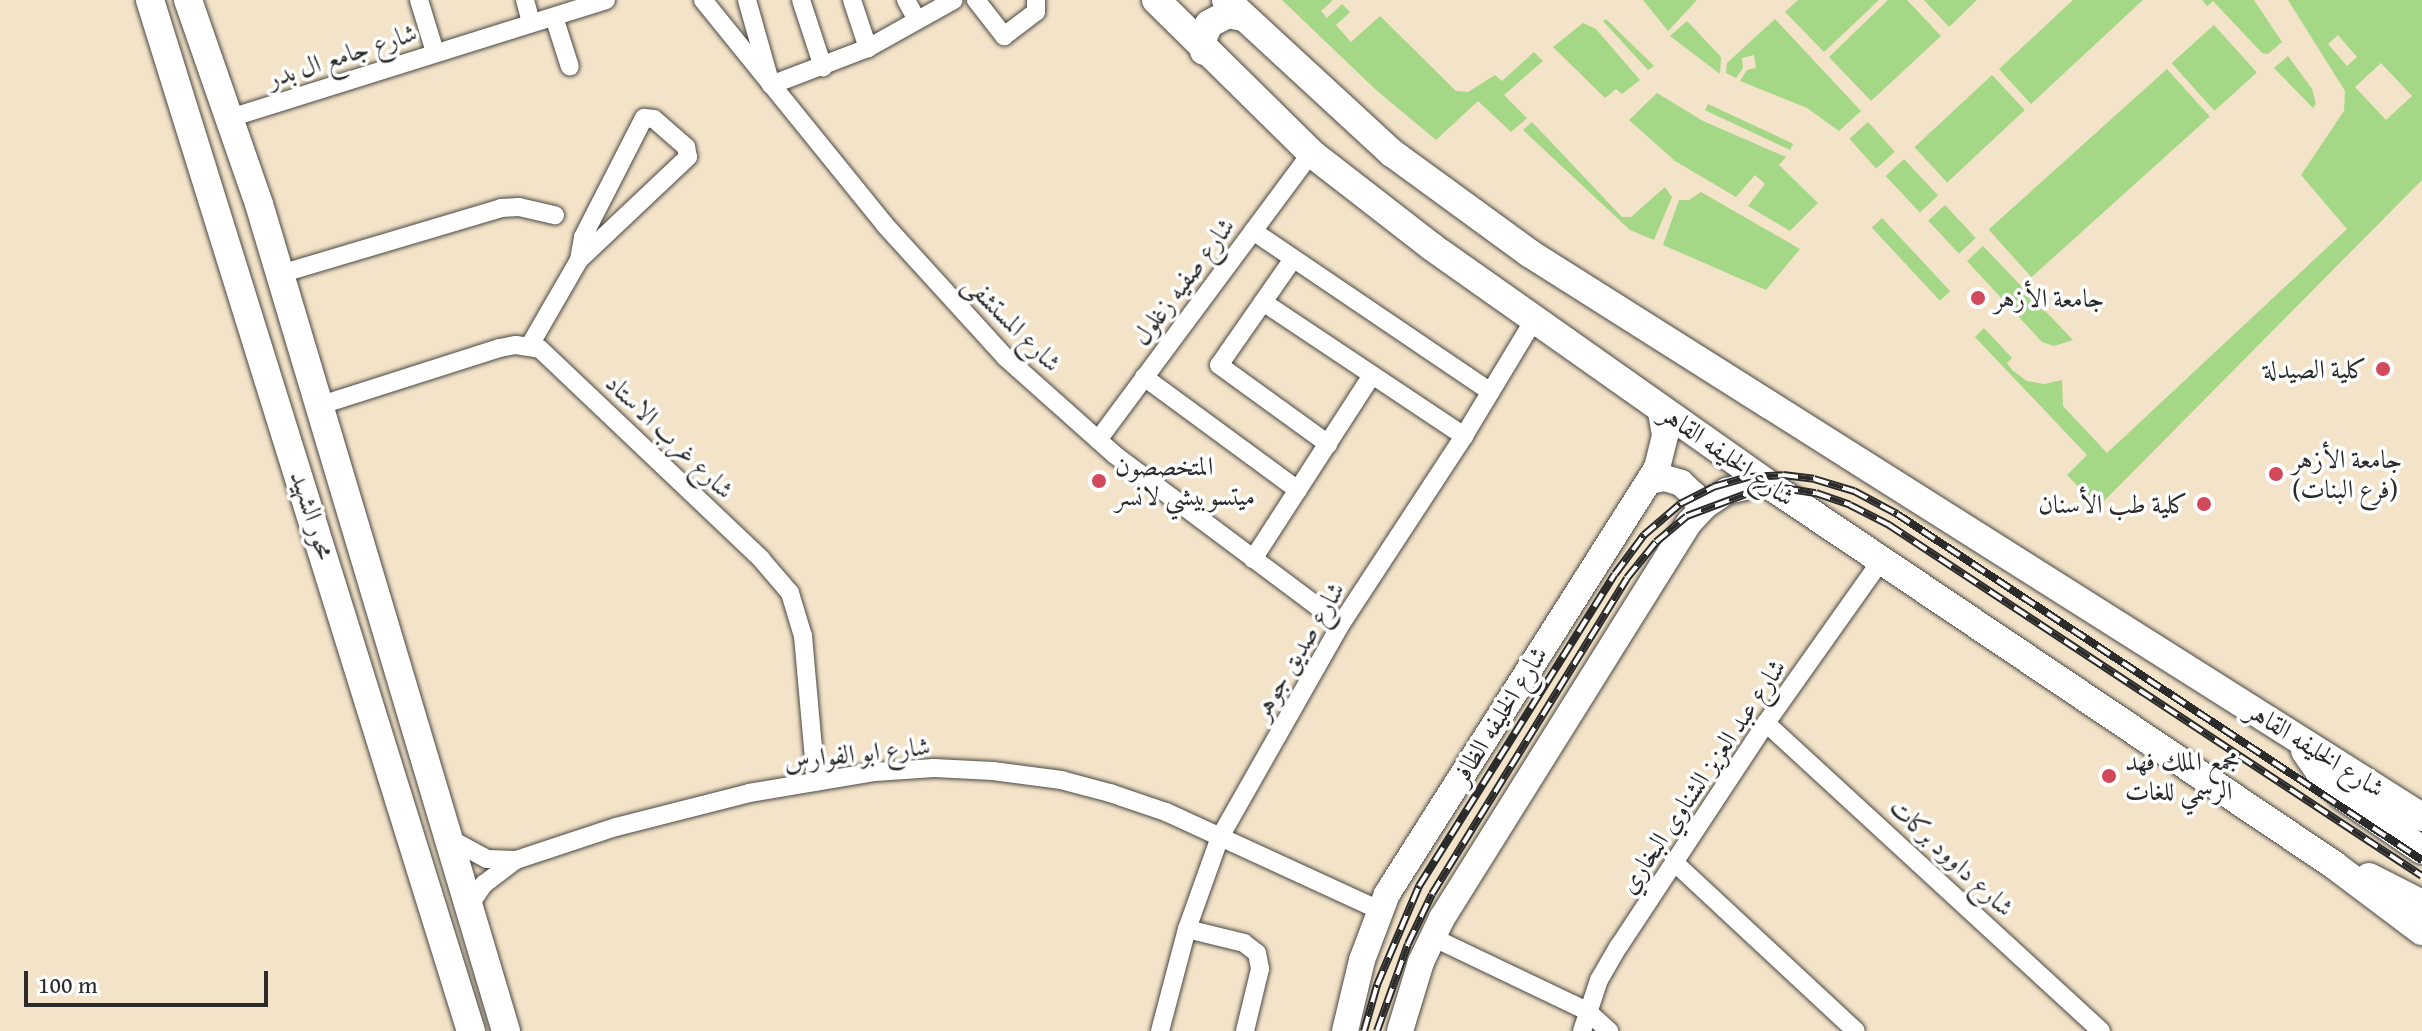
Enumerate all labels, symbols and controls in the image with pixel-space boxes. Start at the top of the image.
street label: شارع جامع ال بدر [263,16,421,94]
street label: شارع صفيه زغلول [1125,211,1241,351]
street label: شارع المستشفى [958,268,1068,378]
place label: جامعة الأزهر [1994,282,2104,314]
marker: جامعة الأزهر [1969,289,1987,307]
place label: كلية الصيدلة [2263,353,2367,385]
marker: كلية الصيدلة [2374,360,2392,378]
street label: شارع غرب الاستاد [599,367,741,505]
street label: شارع الخليفه القاهر [1655,397,1801,513]
place label: جامعة الأزهر (فرع البنات) [2292,443,2402,504]
place label: المتخصصون ميتسوبيشي لانسر [1115,450,1255,512]
marker: جامعة الأزهر (فرع البنات) [2267,465,2285,483]
street label: محور الشهيد [284,467,342,563]
marker: المتخصصون ميتسوبيشي لانسر [1090,472,1108,490]
place label: كلية طب الأسنان [2038,488,2188,520]
marker: كلية طب الأسنان [2195,495,2213,513]
street label: شارع صديق جوهر [1245,576,1351,724]
street label: شارع الخليفه الظافر [1444,640,1554,790]
street label: شارع عبد العزيز الشناوي البخاري [1612,653,1792,899]
street label: شارع الخليفه القاهر [2241,694,2391,804]
street label: شارع ابو الفوارس [782,730,932,776]
place label: مجمع الملك فهد الرسمي للغات [2125,745,2239,806]
marker: مجمع الملك فهد الرسمي للغات [2100,767,2118,785]
street label: شارع داوود بركات [1883,791,2021,923]
scale bar [28,955,272,1005]
text: 100 m [38,967,98,1002]

